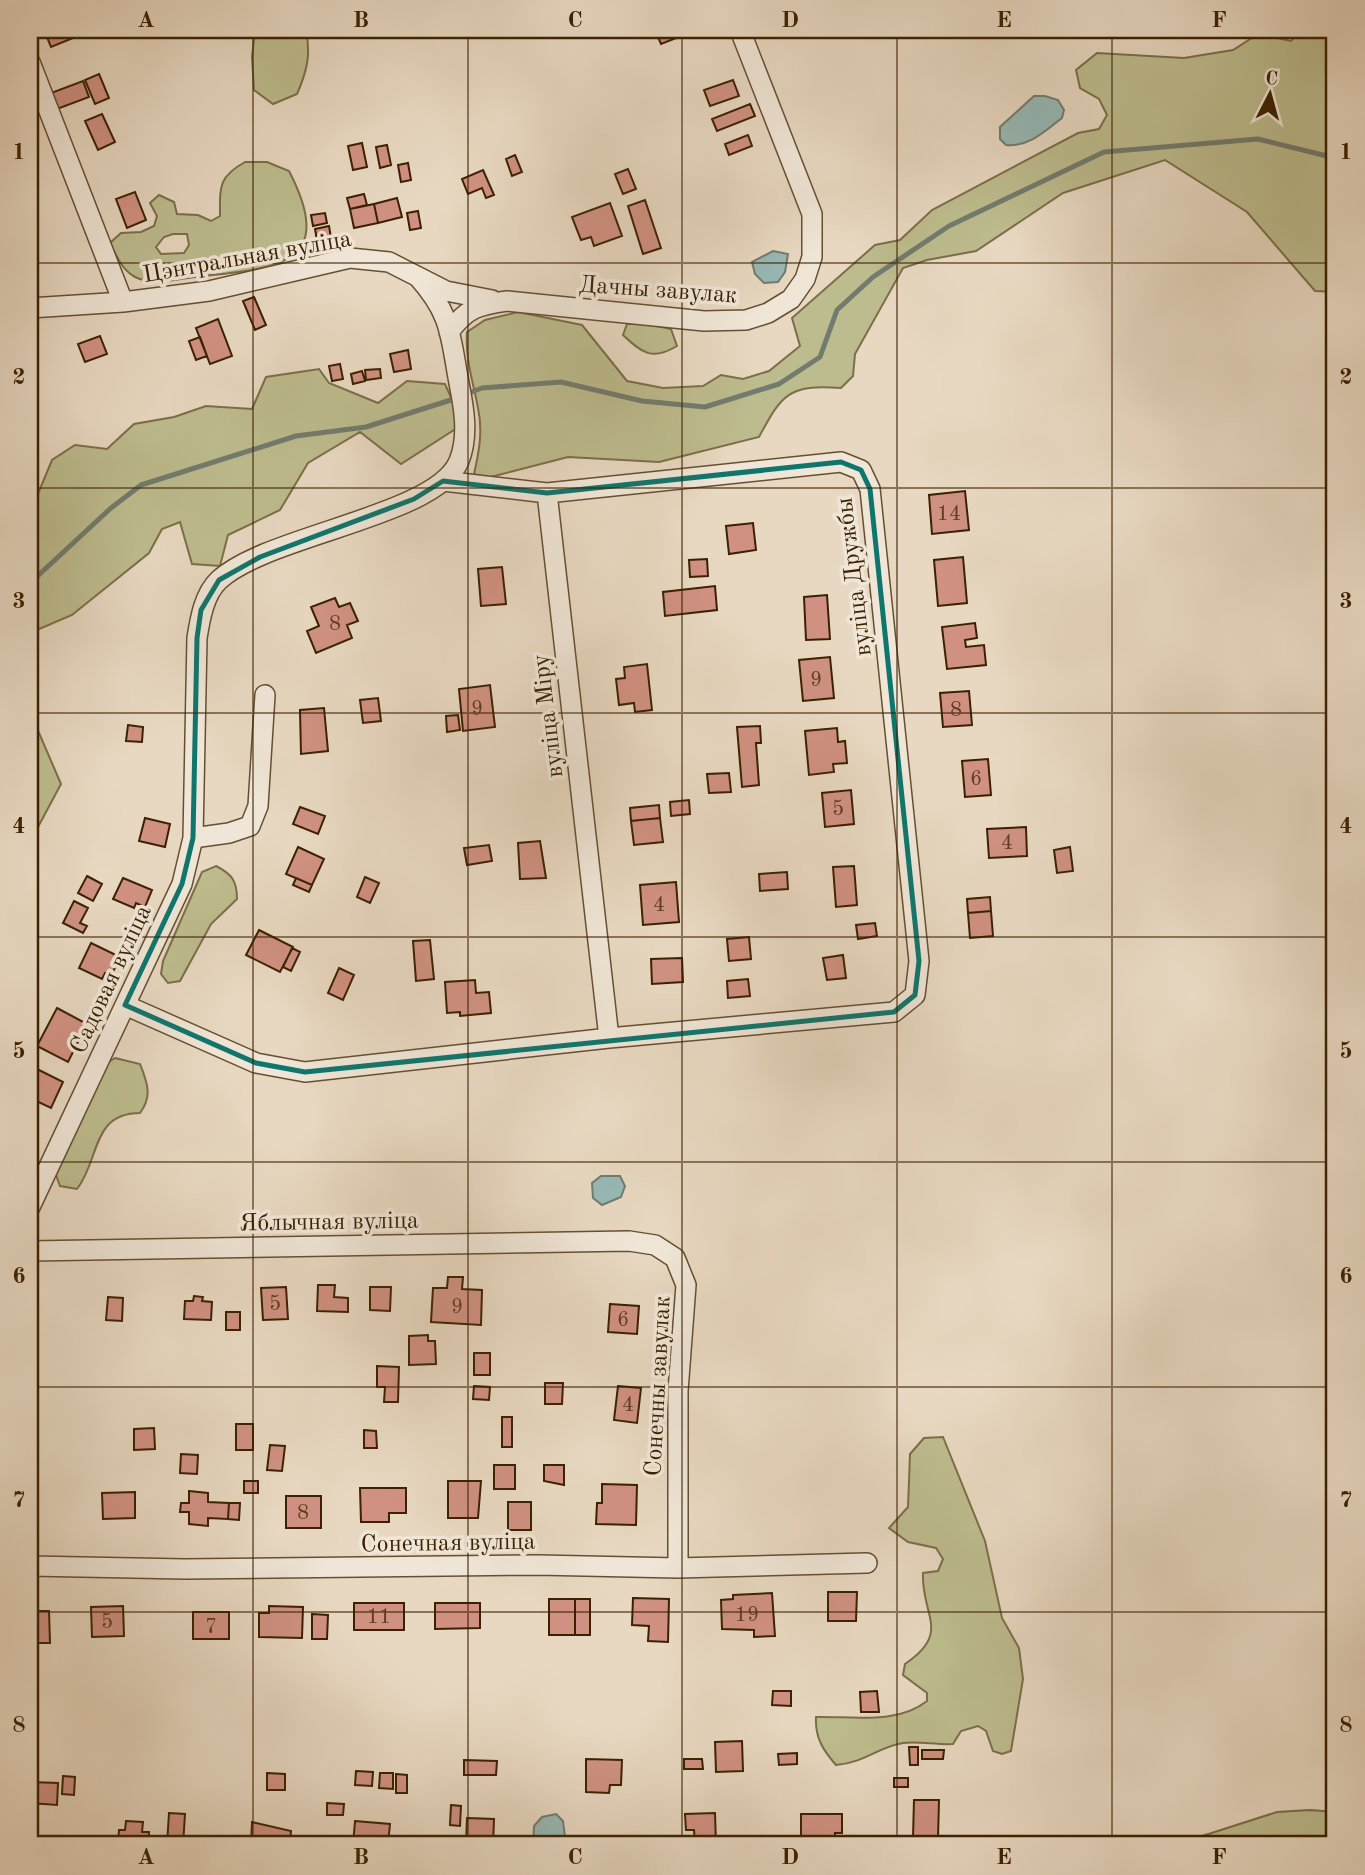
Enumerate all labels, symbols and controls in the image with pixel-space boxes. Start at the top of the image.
text: A [137,9,155,32]
text: B [353,9,369,32]
text: C [567,9,583,32]
text: D [781,9,799,32]
text: E [996,9,1012,32]
text: F [1211,9,1227,32]
north arrow [1236,60,1306,130]
text: С [1264,69,1279,90]
text: 1 [12,141,26,164]
text: 1 [1339,141,1353,164]
street label: Цэнтральная вуліца [141,228,354,288]
street label: Дачны завулак [578,273,738,308]
text: 2 [12,366,26,389]
text: 2 [1339,366,1353,389]
street label: вуліца Дружбы [833,496,877,657]
house number: 14 [937,504,961,525]
text: 3 [12,590,26,613]
text: 3 [1339,590,1353,613]
house number: 8 [329,614,341,635]
street label: вуліца Міру [529,652,568,779]
house number: 9 [810,670,822,691]
house number: 9 [471,699,483,720]
house number: 8 [950,700,962,721]
house number: 6 [970,769,982,790]
house number: 5 [832,799,844,820]
text: 4 [12,815,26,838]
text: 4 [1339,815,1353,838]
house number: 4 [1001,833,1013,854]
house number: 4 [653,895,665,916]
street label: Садовая вуліца [67,902,157,1058]
text: 5 [12,1040,26,1063]
text: 5 [1339,1040,1353,1063]
street label: Яблычная вуліца [239,1209,419,1237]
text: 6 [12,1265,26,1288]
text: 6 [1339,1265,1353,1288]
house number: 5 [269,1294,281,1315]
street label: Сонечны завулак [642,1295,676,1477]
house number: 9 [451,1297,463,1318]
house number: 6 [617,1310,629,1331]
house number: 4 [622,1395,634,1416]
text: 7 [12,1489,26,1512]
text: 7 [1339,1489,1353,1512]
house number: 8 [297,1503,309,1524]
street label: Сонечная вуліца [360,1530,536,1558]
house number: 19 [735,1605,759,1626]
house number: 11 [367,1607,391,1628]
house number: 5 [101,1612,113,1633]
house number: 7 [205,1617,217,1638]
text: 8 [12,1714,26,1737]
text: 8 [1339,1714,1353,1737]
text: A [137,1846,155,1869]
text: B [353,1846,369,1869]
text: C [567,1846,583,1869]
text: D [781,1846,799,1869]
text: E [996,1846,1012,1869]
text: F [1211,1846,1227,1869]

